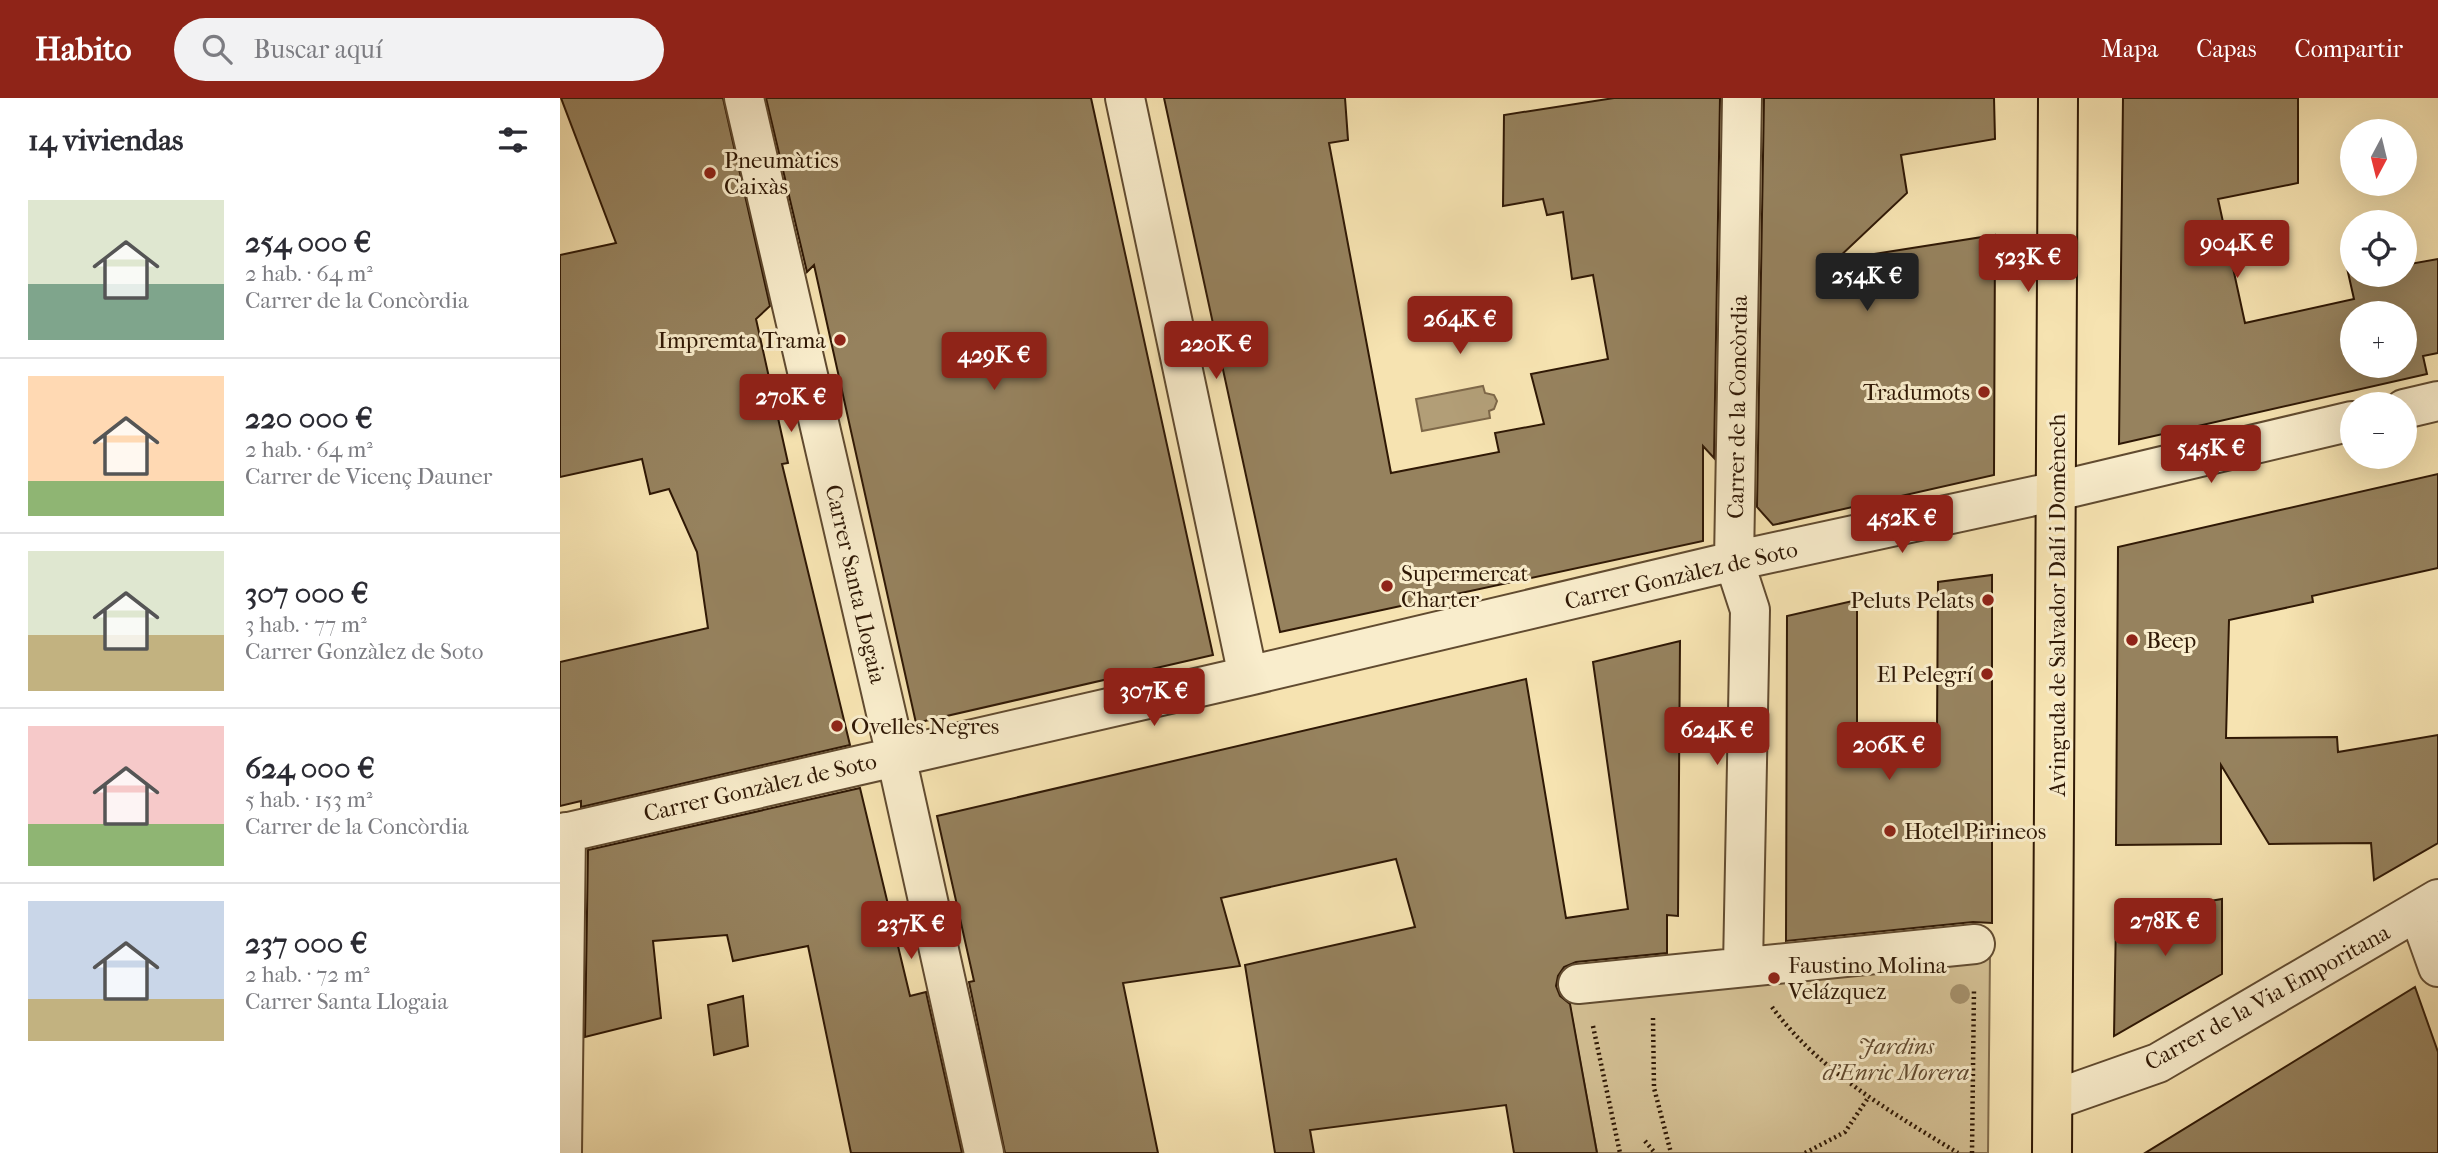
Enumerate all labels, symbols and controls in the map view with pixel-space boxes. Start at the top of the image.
search box [174,18,664,81]
text: Habito [35,30,132,69]
icon: search [198,30,236,68]
text: Buscar aquí [254,34,383,65]
text: Mapa [2101,35,2158,63]
text: Capas [2196,35,2257,63]
text: Compartir [2295,35,2403,63]
north arrow [2340,119,2417,196]
map controls [2340,119,2417,469]
icon: filters [494,121,532,159]
text: 14 viviendas [28,123,183,158]
place label: Pneumàtics Caixàs [724,147,839,200]
marker: Pneumàtics Caixàs [702,165,718,181]
button: locate [2340,210,2417,287]
pin: 904K € [2180,220,2294,280]
text: 254 000 € [245,225,371,260]
icon: home [84,228,168,312]
text: 904K € [2200,229,2274,256]
pin: 523K € [1971,234,2085,294]
text: 523K € [1995,243,2061,270]
pin: 254K € [1810,254,1924,313]
text: 2 hab. · 64 m² [245,260,373,287]
text: 254K € [1832,262,1902,289]
text: Carrer de la Concòrdia [245,287,469,314]
street label: Carrer de la Concòrdia [1722,295,1753,519]
pin: 264K € [1403,296,1517,356]
button: + [2340,301,2417,378]
text: 264K € [1423,305,1497,332]
pin: 220K € [1159,322,1273,381]
place label: Impremta Trama [658,327,826,354]
text: 220K € [1180,330,1252,357]
marker: Impremta Trama [832,332,848,348]
pin: 429K € [937,332,1051,392]
text: 429K € [958,341,1030,368]
pin: 270K € [734,374,848,434]
place label: Tradumots [1863,379,1970,406]
text: 270K € [756,383,826,410]
marker: Tradumots [1976,384,1992,400]
button: − [2340,392,2417,469]
text: 220 000 € [245,401,373,436]
icon: home [84,404,168,488]
street label: Avinguda de Salvador Dalí i Domènech [2044,413,2071,797]
pin: 545K € [2154,426,2268,485]
text: 545K € [2177,434,2245,461]
text: 2 hab. · 64 m² [245,436,373,463]
text: Carrer de Vicenç Dauner [245,463,492,490]
street label: Carrer Santa Llogaia [820,482,892,686]
pin: 452K € [1845,496,1959,555]
text: 452K € [1867,504,1937,531]
street label: Carrer Gonzàlez de Soto [1562,536,1800,615]
place label: Supermercat Charter [1401,560,1529,613]
text: 307 000 € [245,576,369,611]
marker: Supermercat Charter [1379,578,1395,594]
icon: home [84,579,168,663]
place label: Peluts Pelats [1850,587,1974,614]
marker: Peluts Pelats [1980,592,1996,608]
text: 3 hab. · 77 m² [245,611,367,638]
place label: Beep [2146,627,2196,654]
marker: Beep [2124,632,2140,648]
text: Carrer Gonzàlez de Soto [245,638,483,665]
place label: El Pelegrí [1876,661,1973,688]
marker: El Pelegrí [1979,666,1995,682]
pin: 307K € [1097,668,1211,728]
text: 307K € [1120,677,1188,704]
pin: 624K € [1660,708,1774,767]
place label: Ovelles Negres [851,713,999,740]
text: 624K € [1680,716,1754,743]
marker: Ovelles Negres [829,718,845,734]
pin: 206K € [1832,722,1946,782]
text: 206K € [1853,731,1925,758]
street label: Carrer Gonzàlez de Soto [641,748,879,827]
text: 624 000 € [245,751,375,786]
icon: home [84,754,168,838]
text: 5 hab. · 153 m² [245,786,372,813]
text: Carrer de la Concòrdia [245,813,469,840]
place label: Hotel Pirineos [1904,818,2046,845]
marker: Hotel Pirineos [1882,823,1898,839]
pin: 278K € [2108,898,2222,958]
pin: 237K € [854,902,968,961]
text: 278K € [2130,907,2200,934]
text: 237K € [877,910,945,937]
street label: Carrer de la Via Emporitana [2140,919,2395,1076]
text: 237 000 € [245,926,368,961]
icon: home [84,929,168,1013]
place label: Faustino Molina Velázquez [1787,952,1947,1005]
text: 2 hab. · 72 m² [245,961,370,988]
marker: Faustino Molina Velázquez [1766,970,1782,986]
text: Carrer Santa Llogaia [245,988,448,1015]
park label: Jardins d'Enric Morera [1823,1033,1969,1086]

